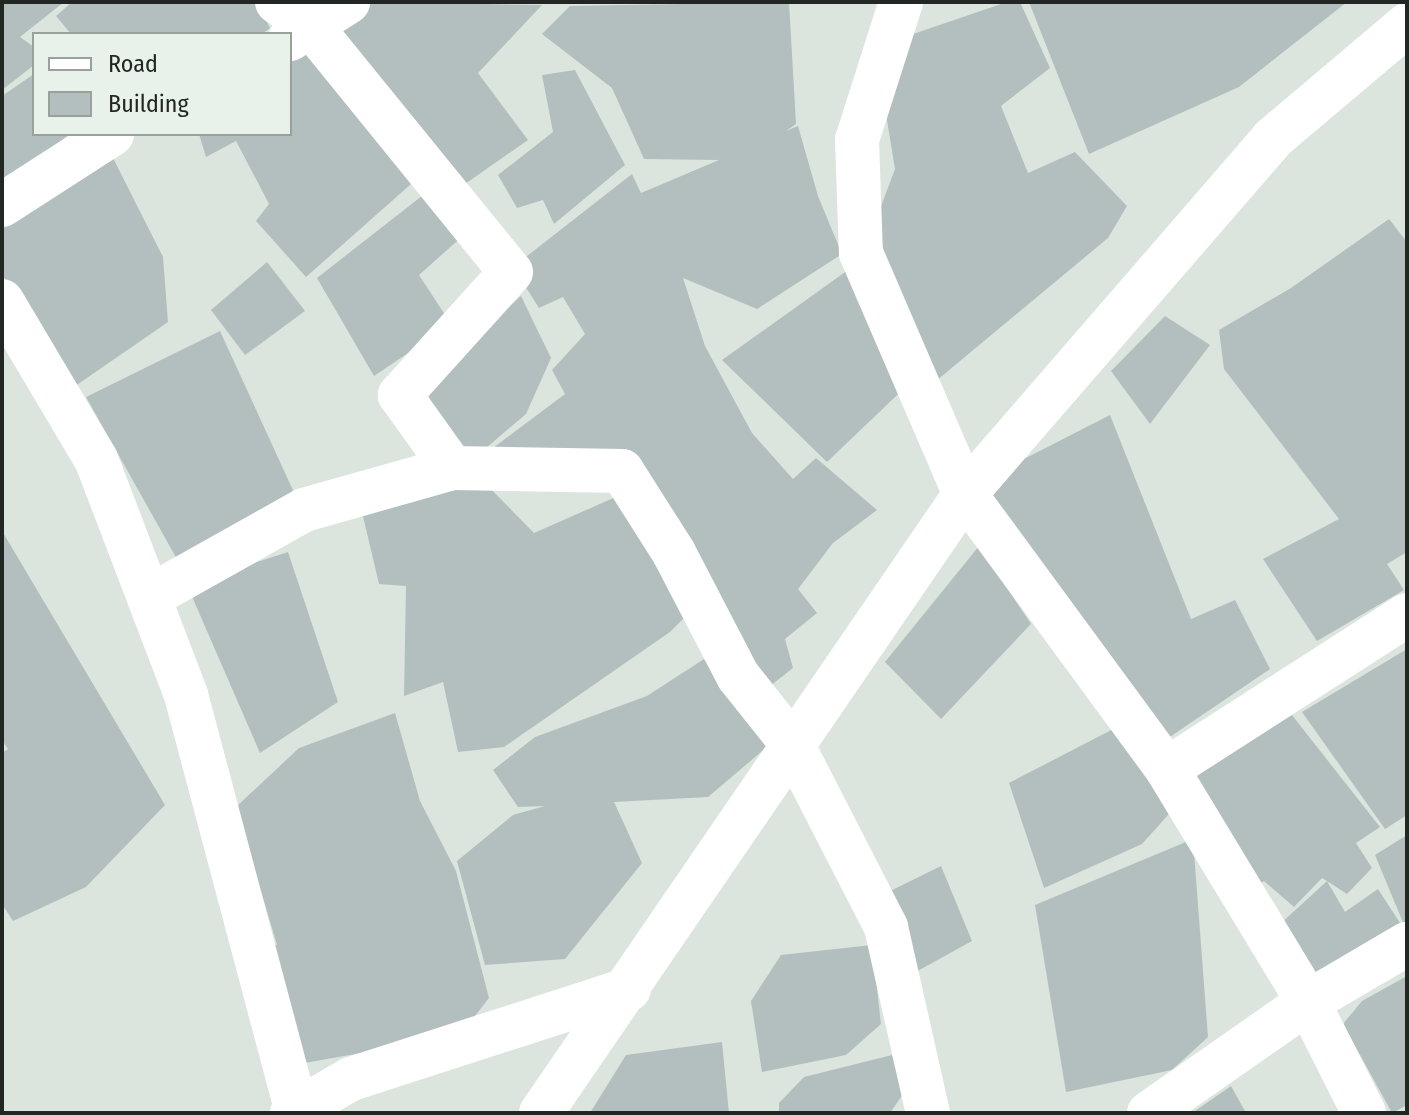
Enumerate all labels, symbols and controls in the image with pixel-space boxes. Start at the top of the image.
legend [32,32,292,136]
text: Road [108,50,158,78]
text: Building [108,90,189,118]

